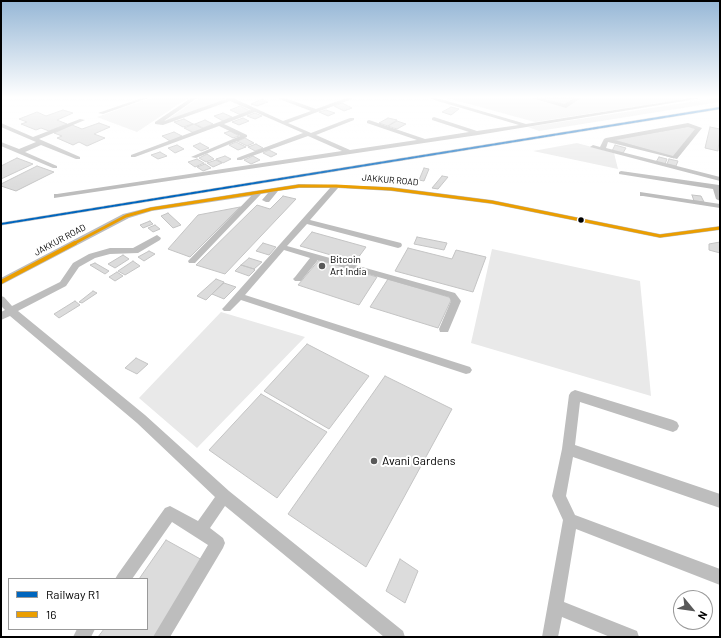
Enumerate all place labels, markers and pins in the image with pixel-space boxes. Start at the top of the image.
unlabelled marker [576,215,586,225]
place label: Bitcoin Art India [330,254,367,278]
marker: Bitcoin Art India [317,261,327,271]
place label: Avani Gardens [382,454,455,468]
marker: Avani Gardens [369,456,379,466]

